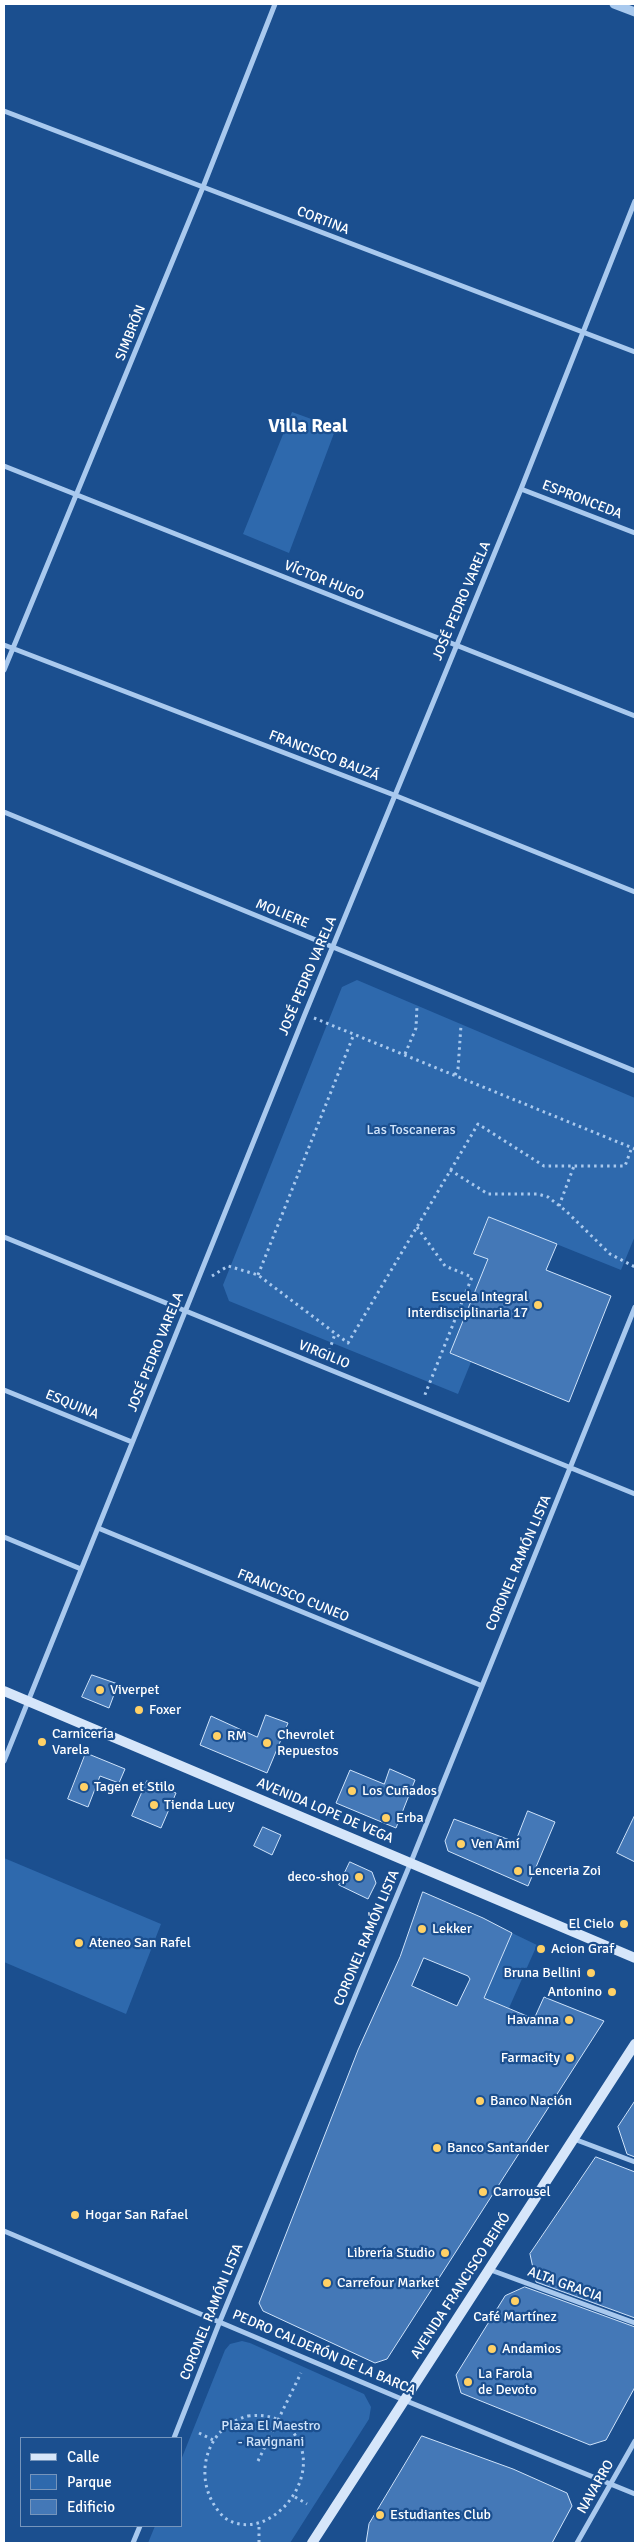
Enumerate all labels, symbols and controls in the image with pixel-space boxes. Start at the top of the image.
street label: CORTINA [294,203,352,239]
street label: SIMBRÓN [112,303,150,363]
district label: Villa Real [268,416,348,438]
street label: ESPRONCEDA [540,477,624,523]
street label: JOSÉ PEDRO VARELA [429,539,495,663]
street label: VÍCTOR HUGO [282,557,366,605]
street label: FRANCISCO BAUZÁ [266,727,382,785]
street label: MOLIERE [253,896,311,932]
street label: JOSÉ PEDRO VARELA [275,914,341,1038]
park label: Las Toscaneras [366,1122,456,1138]
place label: Escuela Integral Interdisciplinaria 17 [407,1289,528,1321]
street label: JOSÉ PEDRO VARELA [124,1290,188,1414]
marker: Escuela Integral Interdisciplinaria 17 [532,1299,544,1311]
street label: VIRGILIO [296,1337,352,1373]
street label: ESQUINA [43,1387,101,1423]
street label: CORONEL RAMÓN LISTA [483,1493,555,1633]
street label: FRANCISCO CUNEO [235,1566,351,1626]
place label: Viverpet [110,1682,159,1698]
marker: Viverpet [94,1684,106,1696]
place label: Foxer [149,1702,181,1718]
marker: Foxer [133,1704,145,1716]
place label: Carnicería Varela [52,1726,114,1758]
place label: Chevrolet Repuestos [277,1727,339,1760]
place label: RM [227,1728,247,1744]
marker: RM [211,1730,223,1742]
marker: Carnicería Varela [36,1736,48,1748]
marker: Chevrolet Repuestos [261,1737,273,1749]
street label: AVENIDA LOPE DE VEGA [254,1775,396,1847]
place label: Tagen et Stilo [94,1779,175,1795]
marker: Tagen et Stilo [78,1781,90,1793]
place label: Los Cuñados [362,1783,437,1799]
marker: Los Cuñados [346,1785,358,1797]
place label: Tienda Lucy [164,1797,235,1813]
marker: Tienda Lucy [148,1799,160,1811]
place label: Erba [396,1810,424,1826]
marker: Erba [380,1812,392,1824]
place label: Ven Amí [471,1836,520,1852]
marker: Ven Amí [455,1838,467,1850]
place label: Lenceria Zoi [528,1863,601,1879]
marker: Lenceria Zoi [512,1865,524,1877]
street label: CORONEL RAMÓN LISTA [331,1868,403,2008]
place label: deco-shop [287,1869,349,1885]
marker: deco-shop [353,1871,365,1883]
place label: El Cielo [568,1916,614,1932]
marker: El Cielo [618,1918,630,1930]
place label: Lekker [432,1921,472,1937]
marker: Lekker [416,1923,428,1935]
place label: Ateneo San Rafel [89,1935,191,1951]
marker: Ateneo San Rafel [73,1937,85,1949]
place label: Acion Graf [551,1941,614,1957]
marker: Acion Graf [535,1943,547,1955]
place label: Bruna Bellini [503,1965,581,1981]
marker: Bruna Bellini [585,1967,597,1979]
place label: Antonino [547,1984,602,2000]
marker: Antonino [606,1986,618,1998]
place label: Havanna [507,2012,559,2028]
marker: Havanna [563,2014,575,2026]
place label: Farmacity [501,2050,560,2066]
marker: Farmacity [564,2052,576,2064]
place label: Banco Nación [490,2093,572,2109]
marker: Banco Nación [474,2095,486,2107]
place label: Banco Santander [447,2140,549,2156]
marker: Banco Santander [431,2142,443,2154]
place label: Carrousel [493,2184,551,2200]
marker: Carrousel [477,2186,489,2198]
place label: Hogar San Rafael [85,2207,188,2223]
marker: Hogar San Rafael [69,2209,81,2221]
street label: AVENIDA FRANCISCO BEIRÓ [408,2210,514,2362]
street label: CORONEL RAMÓN LISTA [177,2241,247,2383]
place label: Librería Studio [347,2245,435,2261]
marker: Librería Studio [439,2247,451,2259]
street label: ALTA GRACIA [525,2264,605,2306]
place label: Carrefour Market [337,2275,439,2291]
marker: Carrefour Market [321,2277,333,2289]
marker: Café Martínez [509,2295,521,2307]
street label: PEDRO CALDERÓN DE LA BARCA [230,2307,418,2399]
place label: Café Martínez [473,2309,557,2325]
place label: Andamios [502,2341,561,2357]
marker: Andamios [486,2343,498,2355]
place label: La Farola de Devoto [478,2366,537,2398]
marker: La Farola de Devoto [462,2376,474,2388]
park label: Plaza El Maestro - Ravignani [221,2418,321,2450]
legend [20,2437,182,2527]
text: Calle [67,2448,100,2466]
street label: NAVARRO [574,2457,618,2517]
text: Parque [67,2473,112,2491]
text: Edificio [67,2498,115,2516]
place label: Estudiantes Club [390,2507,491,2523]
marker: Estudiantes Club [374,2509,386,2521]

